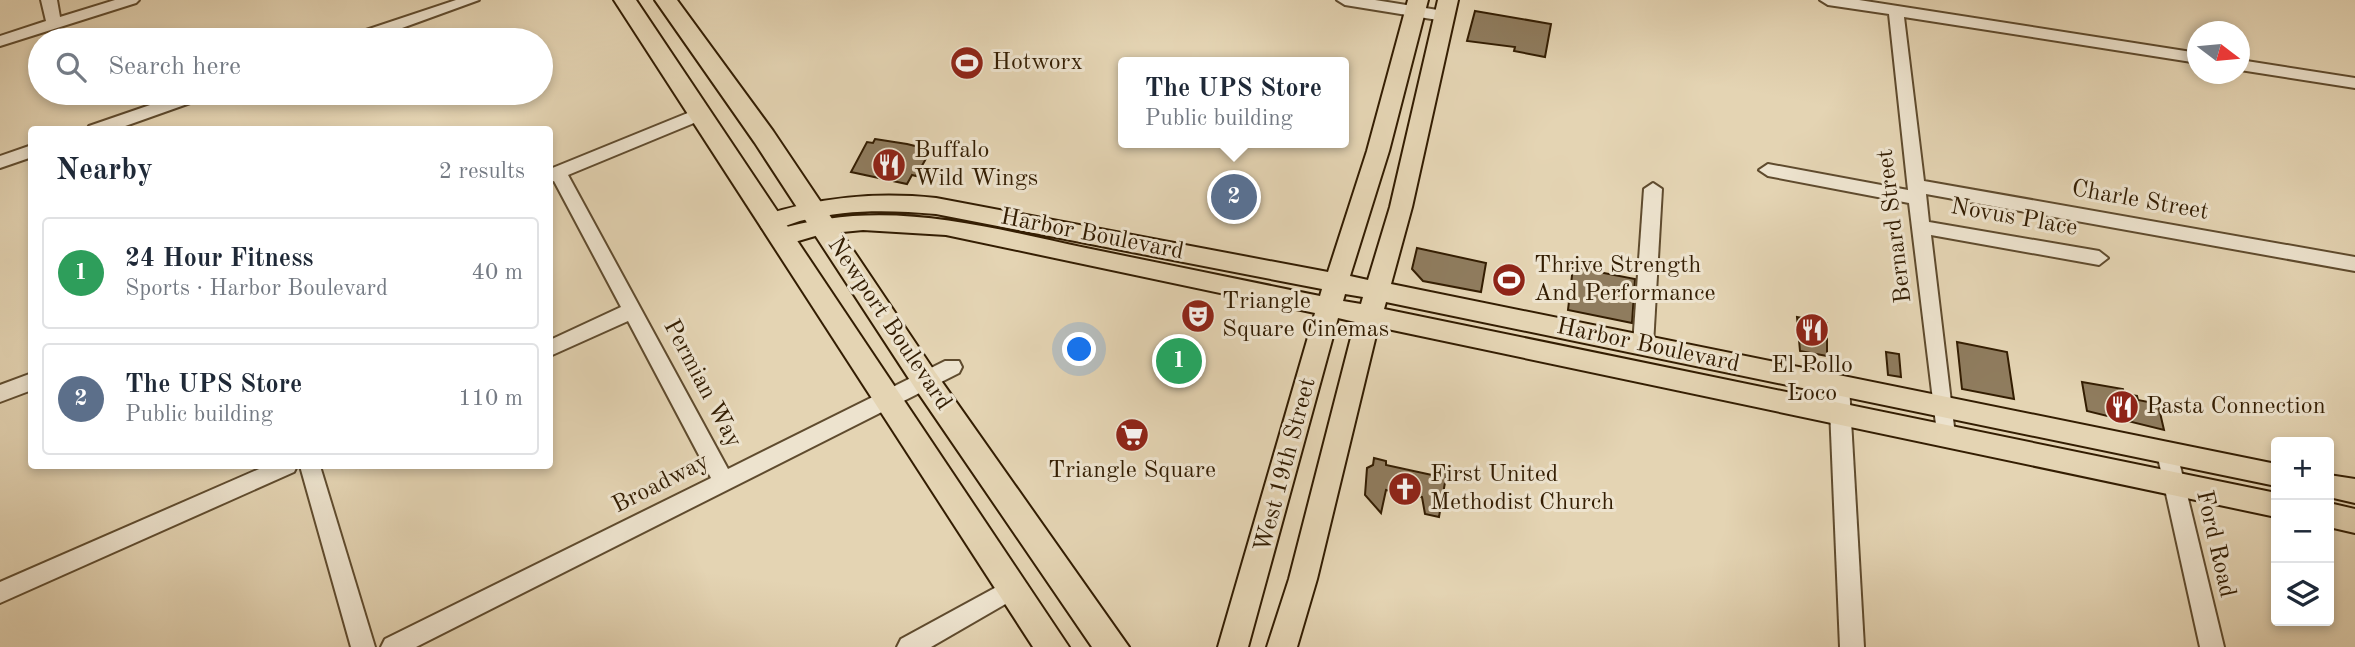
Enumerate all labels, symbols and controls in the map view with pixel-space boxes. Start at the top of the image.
north arrow [2187,21,2250,84]
search box [28,28,553,105]
sports icon: Hotworx [948,44,986,82]
icon: search [52,48,90,86]
place label: Hotworx [992,51,1083,75]
text: Search here [108,54,241,80]
popup [1118,57,1349,148]
text: The UPS Store [1145,76,1322,102]
text: Public building [1145,107,1293,130]
place label: Buffalo Wild Wings [914,139,1038,191]
restaurant icon: Buffalo Wild Wings [870,146,908,184]
street label: Bernard Street [1874,148,1916,304]
text: Nearby [56,156,153,186]
text: 2 results [439,160,525,183]
pin: 2 [1211,171,1257,223]
street label: Charle Street [2070,177,2210,225]
street label: Novus Place [1949,195,2079,241]
street label: Harbor Boulevard [998,205,1186,265]
street label: Newport Boulevard [822,233,956,415]
text: 24 Hour Fitness [125,246,314,272]
place label: Thrive Strength And Performance [1534,254,1716,306]
text: 1 [74,261,88,284]
text: 40 m [472,261,523,284]
sports icon: Thrive Strength And Performance [1490,261,1528,299]
text: Sports · Harbor Boulevard [125,277,388,300]
place label: Triangle Square Cinemas [1222,290,1389,342]
theatre icon: Triangle Square Cinemas [1179,297,1217,335]
restaurant icon: El Pollo Loco [1793,311,1831,349]
street label: Harbor Boulevard [1554,315,1742,377]
street label: Permian Way [658,316,746,452]
your location [1062,332,1096,366]
pin: 1 [1156,335,1202,387]
place label: El Pollo Loco [1771,354,1853,406]
text: The UPS Store [125,372,302,398]
street label: West 19th Street [1251,375,1321,555]
text: 2 [74,387,88,410]
text: 110 m [458,387,523,410]
restaurant icon: Pasta Connection [2103,388,2141,426]
place label: Pasta Connection [2146,395,2326,419]
text: Public building [125,403,273,426]
supermarket icon: Triangle Square [1113,416,1151,454]
map controls [2271,437,2334,626]
button: + [2271,437,2334,500]
street label: Broadway [609,449,713,518]
place label: Triangle Square [1048,459,1216,483]
place label: First United Methodist Church [1430,463,1614,515]
church icon: First United Methodist Church [1386,470,1424,508]
street label: Ford Road [2191,488,2239,600]
button: − [2271,500,2334,563]
button: layers [2271,563,2334,626]

